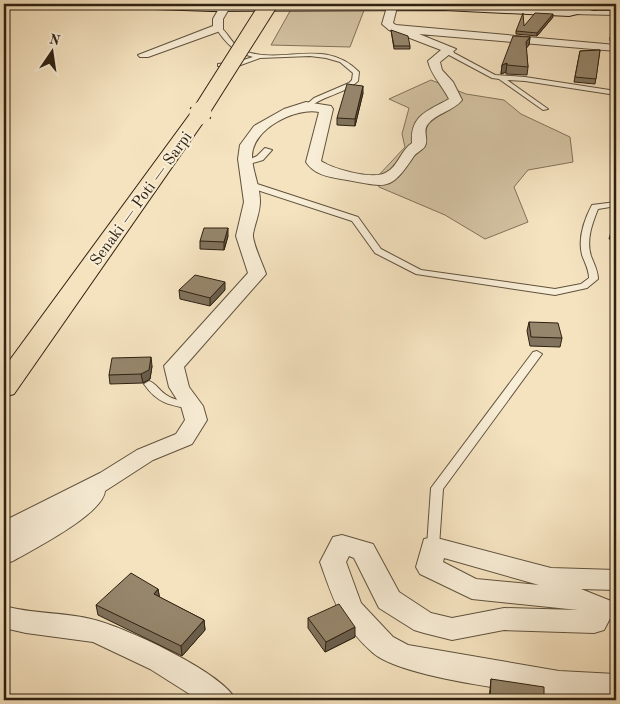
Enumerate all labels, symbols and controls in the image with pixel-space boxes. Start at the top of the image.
north arrow [28,28,78,78]
text: N [48,32,62,48]
street label: Senaki — Poti — Sarpi [88,129,195,269]

